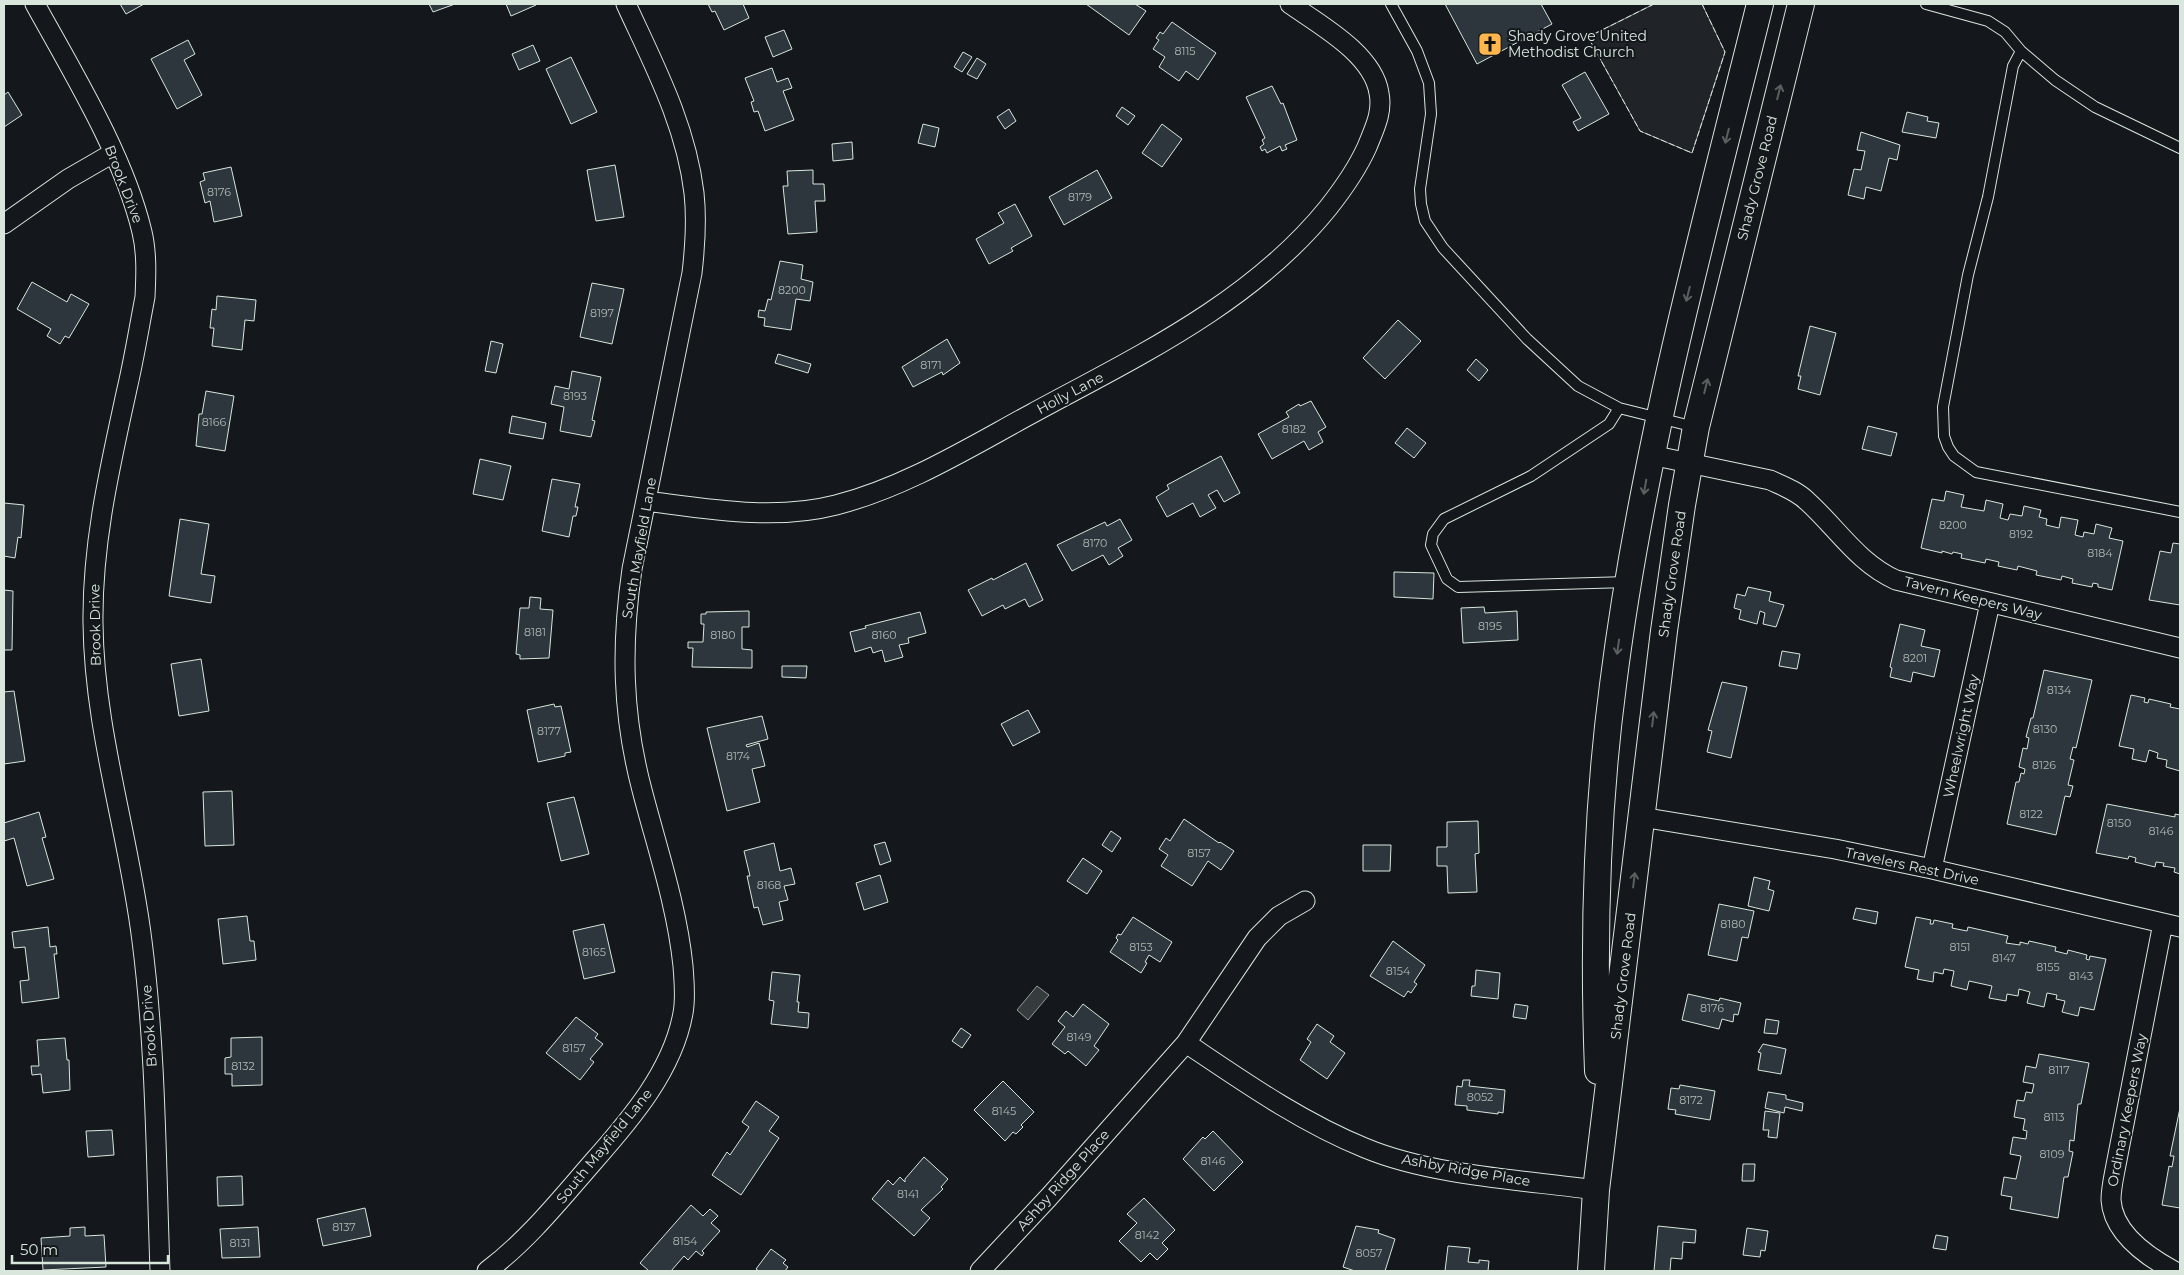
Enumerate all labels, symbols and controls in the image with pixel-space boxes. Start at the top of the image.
place label: Shady Grove United Methodist Church [1508,27,1647,61]
church icon: Shady Grove United Methodist Church [1477,31,1503,57]
house number: 8115 [1174,44,1196,58]
one-way arrow [1775,85,1784,101]
street label: Shady Grove Road [1733,114,1781,242]
one-way arrow [1722,128,1731,144]
street label: Brook Drive [101,142,147,226]
house number: 8176 [207,185,231,199]
house number: 8179 [1068,190,1092,204]
house number: 8200 [778,283,806,297]
one-way arrow [1683,285,1692,301]
house number: 8197 [590,306,614,320]
house number: 8171 [920,358,942,372]
street label: Holly Lane [1033,368,1107,418]
one-way arrow [1702,378,1711,394]
house number: 8193 [563,389,587,403]
house number: 8166 [202,415,226,429]
house number: 8182 [1282,422,1306,436]
street label: South Mayfield Lane [618,476,660,620]
one-way arrow [1640,478,1650,494]
street label: Shady Grove Road [1654,509,1690,639]
house number: 8200 [1939,518,1967,532]
house number: 8192 [2009,527,2033,541]
house number: 8170 [1083,536,1107,550]
house number: 8184 [2087,546,2113,560]
street label: Tavern Keepers Way [1902,572,2044,624]
street label: Brook Drive [85,584,105,666]
house number: 8195 [1478,619,1502,633]
house number: 8181 [524,625,546,639]
house number: 8180 [710,628,736,642]
house number: 8160 [872,628,896,642]
one-way arrow [1613,638,1623,654]
house number: 8201 [1903,651,1927,665]
street label: Wheelwright Way [1939,672,1983,799]
house number: 8134 [2047,683,2072,697]
one-way arrow [1648,711,1658,727]
house number: 8130 [2033,722,2057,736]
house number: 8177 [537,724,561,738]
house number: 8174 [726,749,751,763]
house number: 8126 [2032,758,2056,772]
house number: 8122 [2019,807,2043,821]
house number: 8150 [2107,816,2131,830]
house number: 8146 [2149,824,2174,838]
street label: Travelers Rest Drive [1843,843,1981,889]
house number: 8157 [1187,846,1211,860]
one-way arrow [1629,873,1639,889]
house number: 8168 [757,878,781,892]
street label: Shady Grove Road [1606,911,1640,1041]
house number: 8180 [1720,917,1746,931]
house number: 8153 [1129,940,1153,954]
house number: 8151 [1949,940,1971,954]
house number: 8165 [582,945,606,959]
house number: 8147 [1992,951,2016,965]
house number: 8155 [2036,960,2060,974]
house number: 8154 [1386,964,1411,978]
house number: 8143 [2069,969,2093,983]
street label: Brook Drive [137,984,161,1068]
house number: 8176 [1700,1001,1724,1015]
house number: 8149 [1067,1030,1092,1044]
street label: Ordinary Keepers Way [2103,1031,2151,1188]
house number: 8157 [562,1041,586,1055]
house number: 8132 [231,1059,255,1073]
house number: 8117 [2048,1063,2070,1077]
street label: South Mayfield Lane [552,1085,656,1207]
house number: 8052 [1467,1090,1493,1104]
house number: 8172 [1679,1093,1703,1107]
house number: 8145 [992,1104,1016,1118]
house number: 8113 [2043,1110,2065,1124]
street label: Ashby Ridge Place [1013,1126,1113,1234]
house number: 8109 [2040,1147,2065,1161]
street label: Ashby Ridge Place [1400,1150,1532,1190]
house number: 8146 [1201,1154,1226,1168]
house number: 8141 [897,1187,919,1201]
house number: 8137 [332,1220,356,1234]
house number: 8142 [1135,1228,1159,1242]
scale bar [12,1232,169,1264]
house number: 8154 [673,1234,698,1248]
house number: 8131 [229,1236,251,1250]
text: 50 m [20,1240,58,1259]
house number: 8057 [1356,1246,1382,1260]

